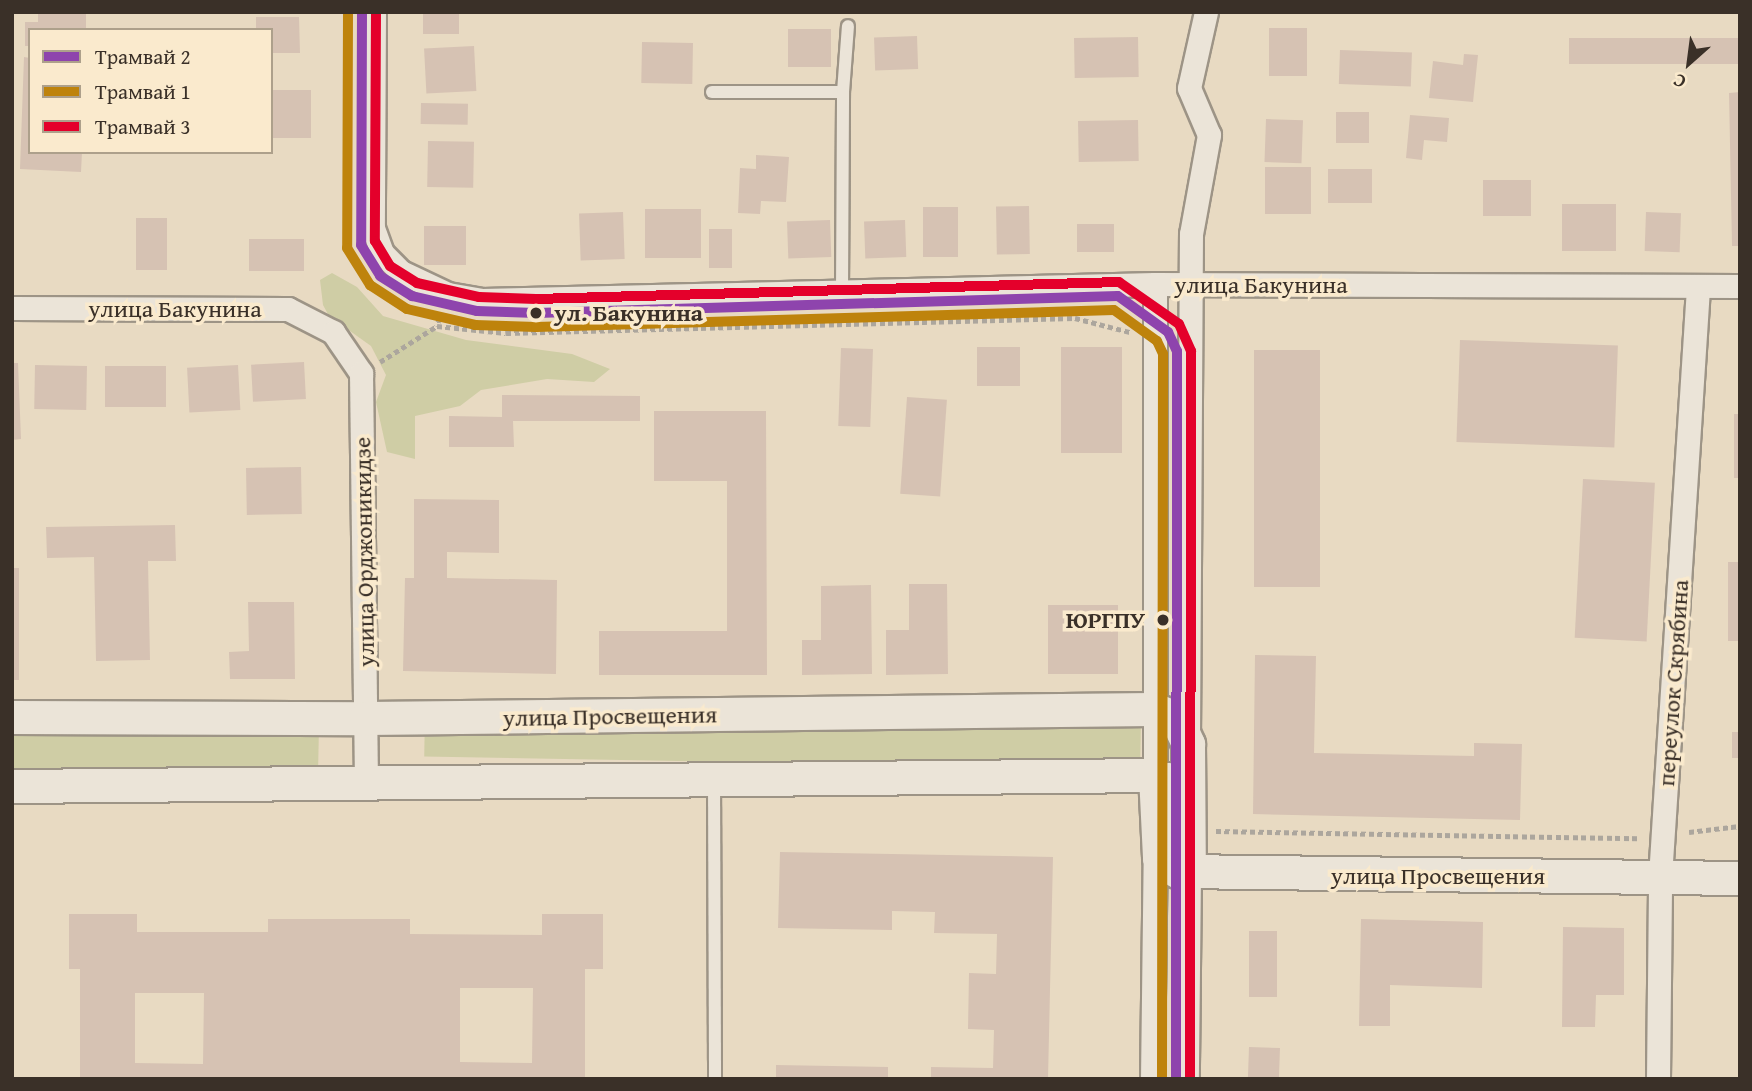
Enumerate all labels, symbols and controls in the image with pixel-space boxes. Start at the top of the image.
legend [28,28,273,154]
north arrow [1654,28,1724,98]
text: Трамвай 2 [95,41,191,72]
text: С [1668,67,1690,96]
text: Трамвай 1 [95,76,191,107]
text: Трамвай 3 [95,111,191,142]
street label: улица Бакунина [1174,271,1348,299]
street label: улица Бакунина [88,295,262,323]
place label: ул. Бакунина [554,299,703,327]
marker: ул. Бакунина [524,301,548,325]
street label: улица Орджоникидзе [348,437,380,667]
street label: переулок Скрябина [1651,579,1695,787]
place label: ЮРГПУ [1066,606,1145,634]
marker: ЮРГПУ [1151,608,1175,632]
street label: улица Просвещения [503,700,717,732]
street label: улица Просвещения [1331,862,1545,890]

